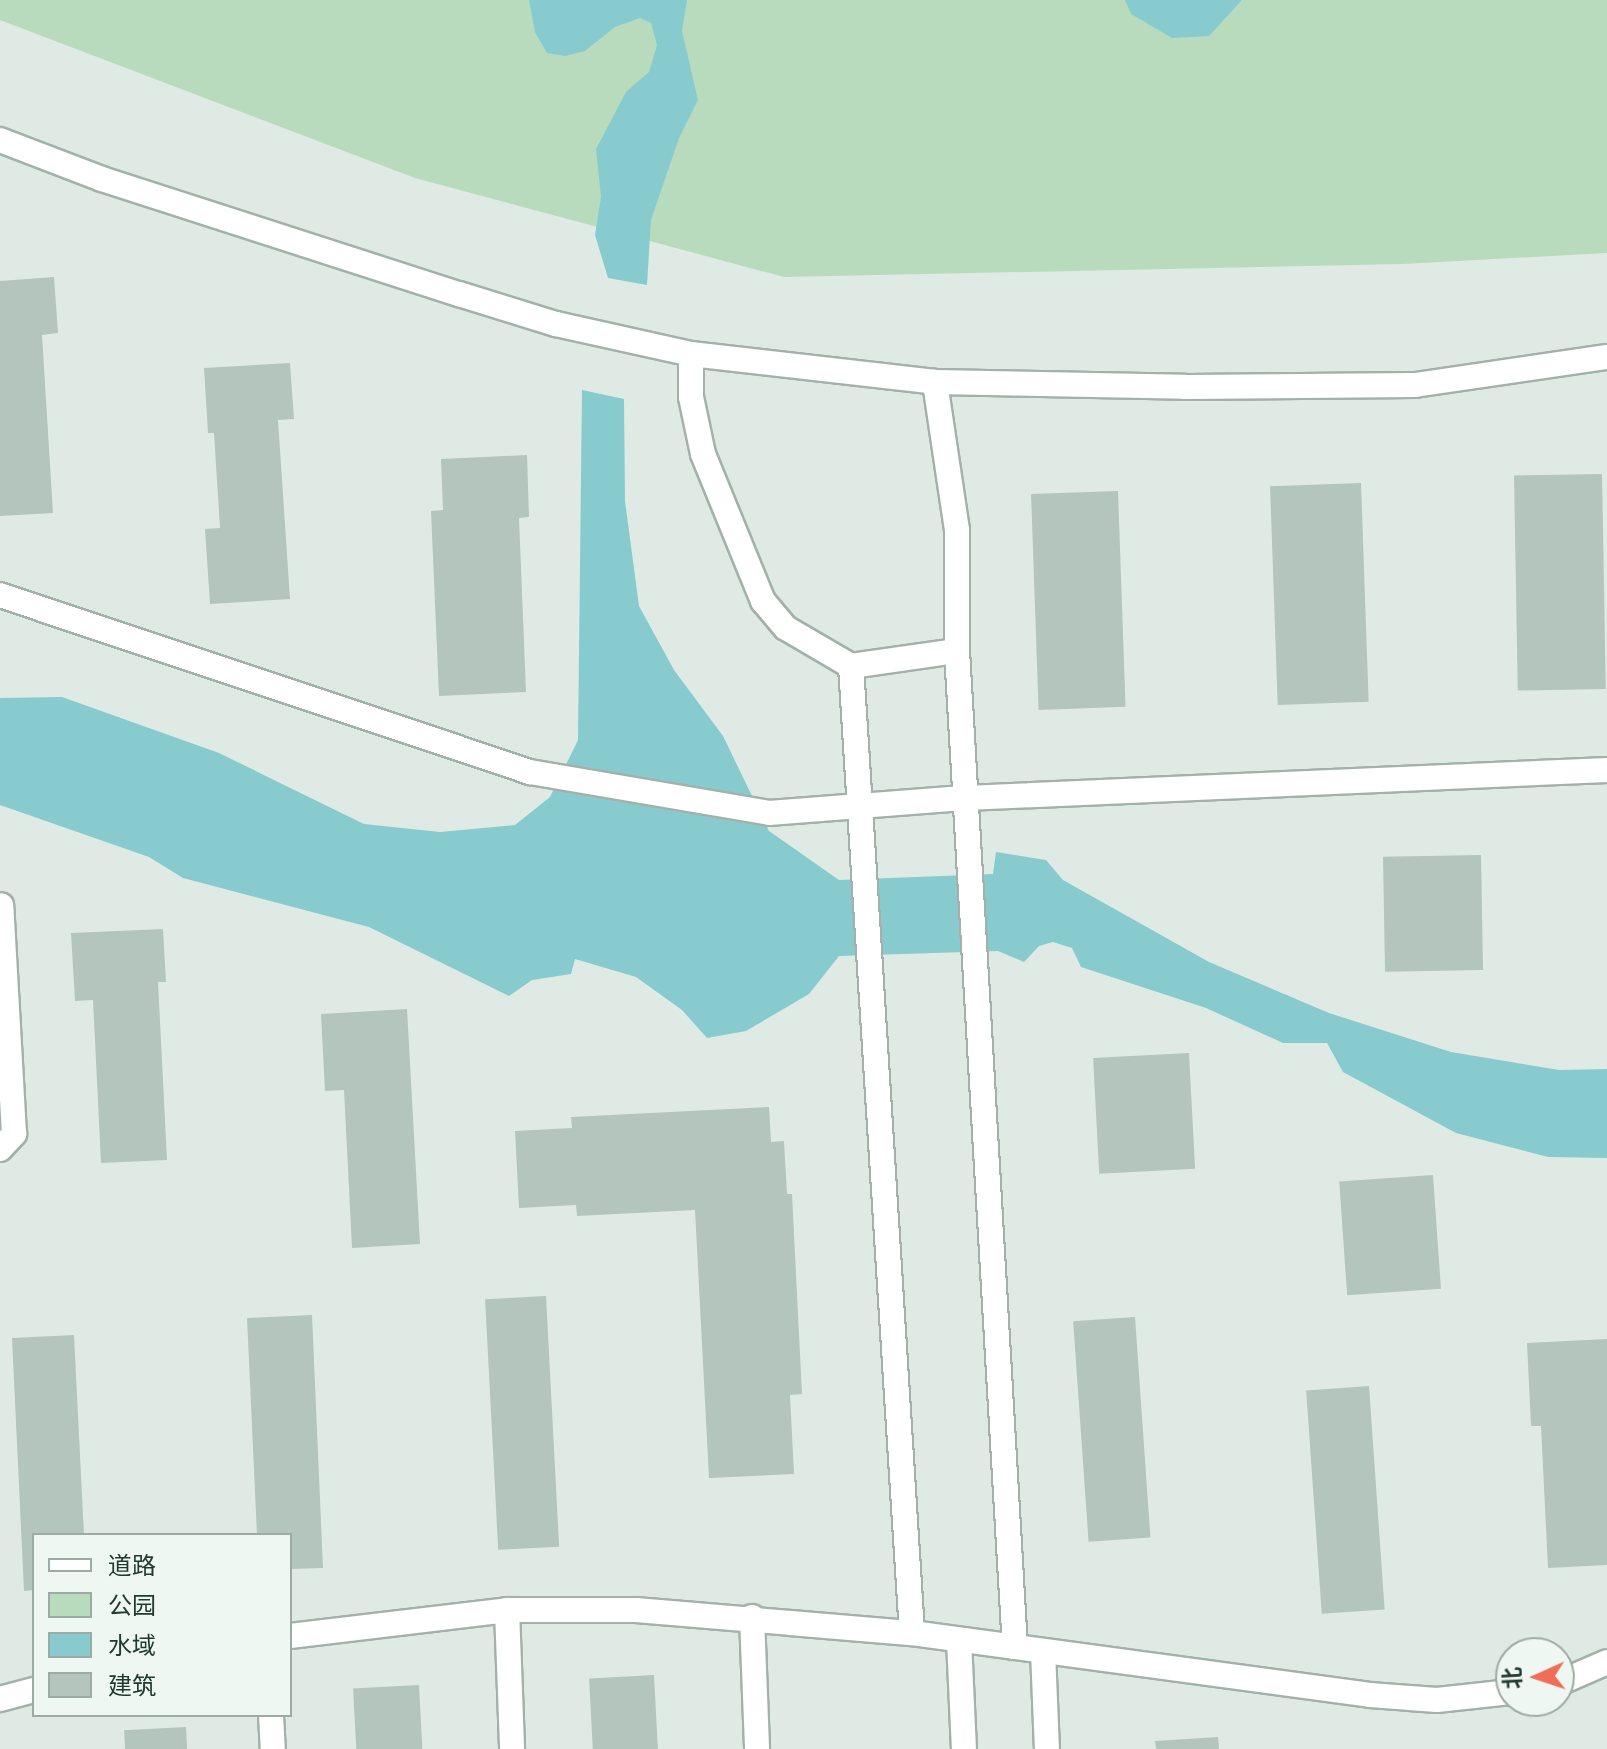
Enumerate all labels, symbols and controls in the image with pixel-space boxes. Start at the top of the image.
legend [32,1533,292,1717]
text: 道路 [108,1549,156,1584]
text: 公园 [108,1589,156,1624]
text: 水域 [108,1629,156,1664]
north arrow [1495,1637,1575,1717]
text: 北 [1496,1666,1530,1690]
text: 建筑 [108,1669,156,1704]

